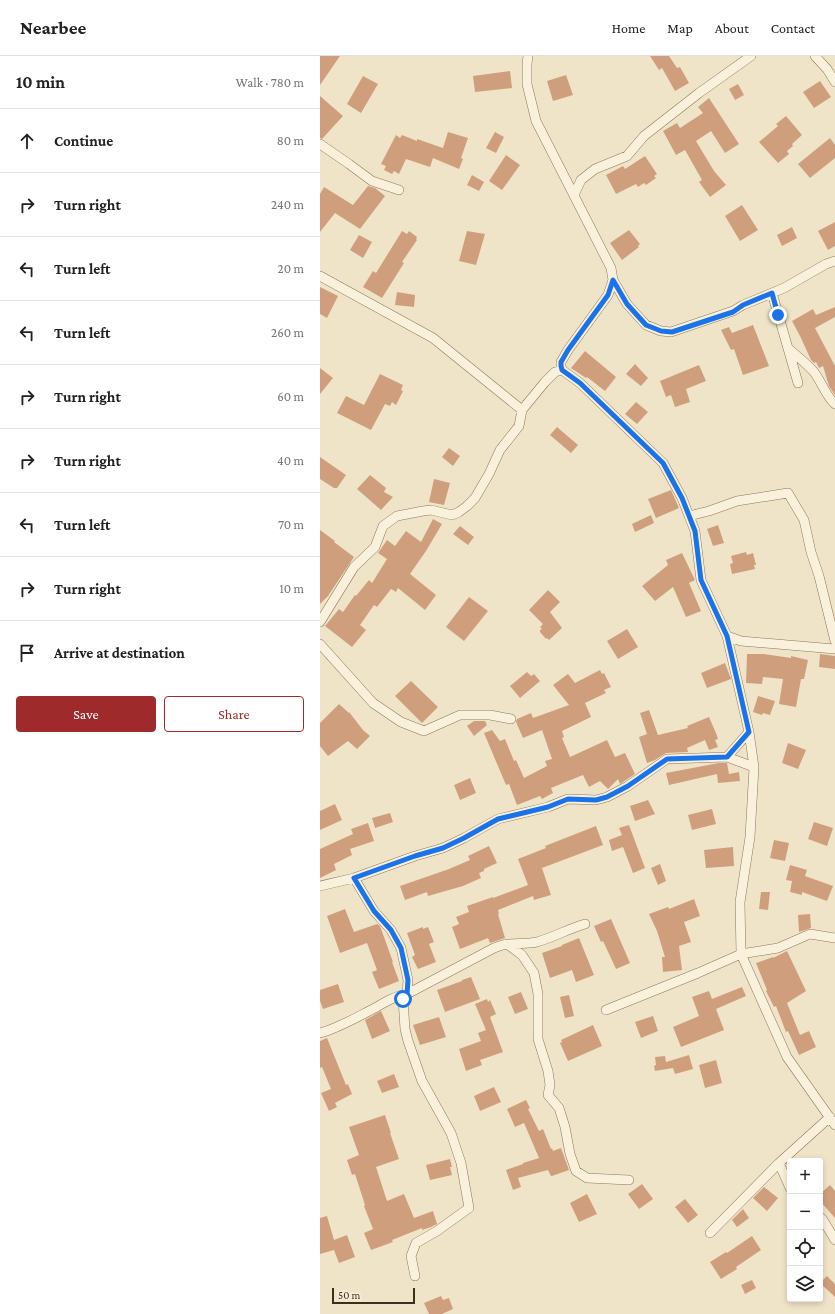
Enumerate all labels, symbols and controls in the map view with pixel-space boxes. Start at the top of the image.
text: Nearbee [20,17,86,38]
text: Home [612,20,645,36]
text: Map [667,20,693,36]
text: About [715,20,749,36]
text: Contact [771,20,815,36]
text: 10 min [16,73,65,92]
text: Walk · 780 m [236,75,304,90]
icon: ahead [16,130,38,152]
text: Continue [54,133,113,149]
text: 80 m [277,133,304,148]
icon: right [16,194,38,216]
text: Turn right [54,197,121,213]
text: 240 m [271,197,304,212]
icon: left [16,258,38,280]
text: Turn left [54,261,110,277]
text: 20 m [278,261,304,276]
route end [769,306,787,324]
icon: left [16,322,38,344]
text: Turn left [54,325,110,341]
text: 260 m [271,325,304,340]
icon: right [16,386,38,408]
text: Turn right [54,389,121,405]
text: 60 m [277,389,304,404]
icon: right [16,450,38,472]
text: Turn right [54,453,121,469]
text: 40 m [277,453,304,468]
icon: left [16,514,38,536]
text: Turn left [54,517,110,533]
text: 70 m [278,517,304,532]
icon: right [16,578,38,600]
text: Turn right [54,581,121,597]
text: 10 m [279,581,304,596]
icon: arrive [16,642,38,664]
text: Arrive at destination [54,645,185,661]
button: Save [16,696,156,732]
button: Share [164,696,304,732]
route start [394,990,412,1008]
map controls [787,1158,823,1302]
button: + [787,1158,823,1194]
button: − [787,1194,823,1230]
button: locate [787,1230,823,1266]
button: layers [787,1266,823,1302]
scale bar [332,1286,415,1305]
text: 50 m [338,1289,360,1301]

